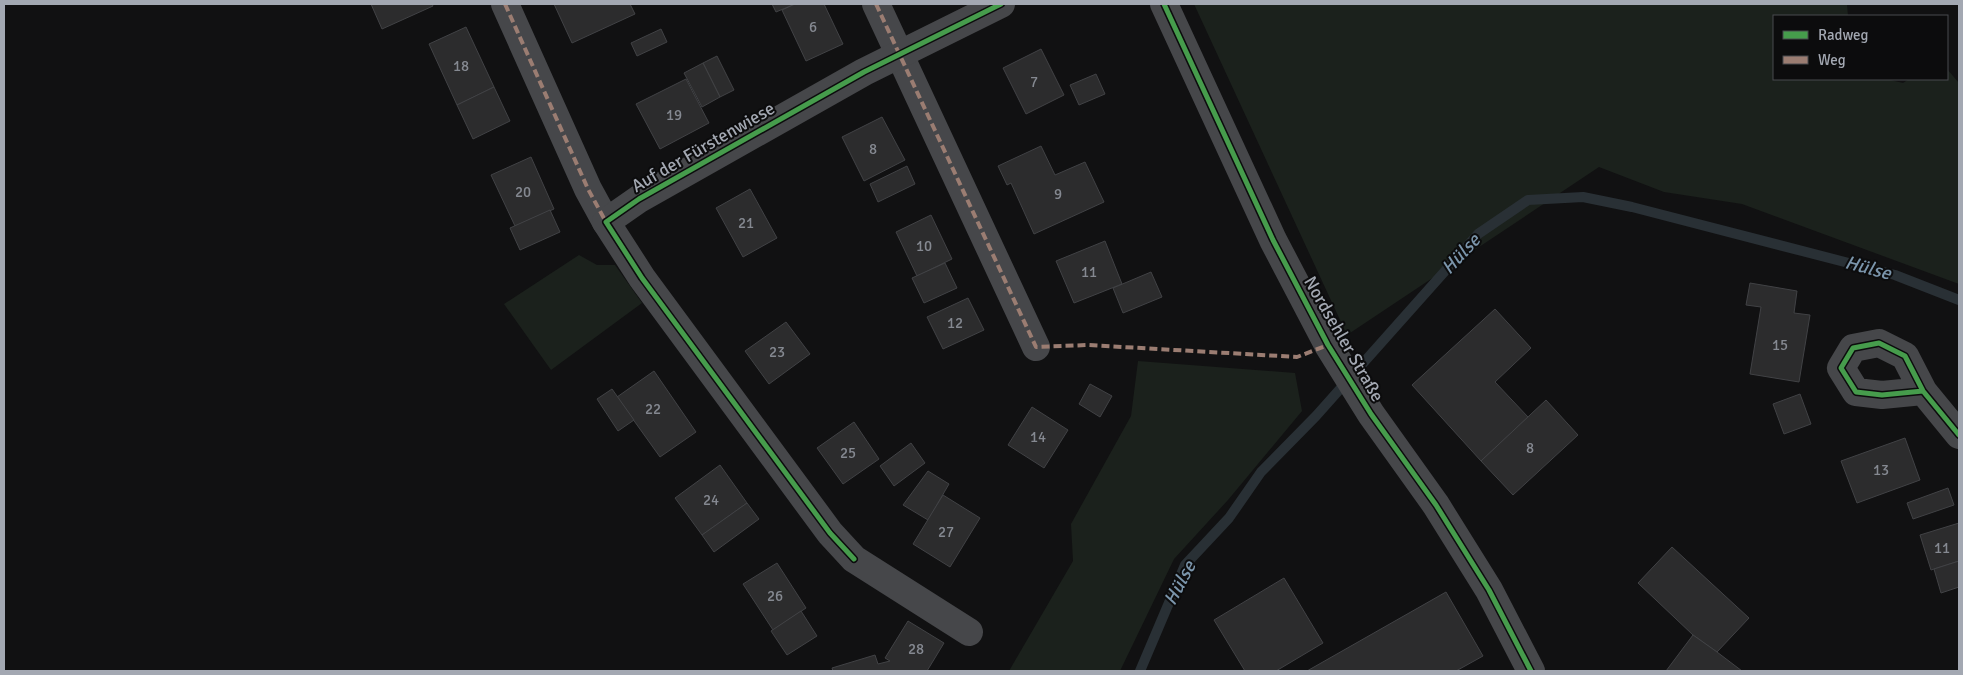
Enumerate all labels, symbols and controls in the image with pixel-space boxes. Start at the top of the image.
legend [1773,15,1948,80]
house number: 6 [809,18,817,36]
text: Radweg [1818,26,1869,44]
text: Weg [1818,51,1846,69]
house number: 18 [453,57,469,75]
house number: 7 [1030,73,1038,91]
street label: Auf der Fürstenwiese [627,97,779,197]
house number: 19 [666,106,682,124]
house number: 8 [869,140,877,158]
house number: 20 [515,183,531,201]
house number: 9 [1054,185,1062,203]
house number: 21 [738,214,754,232]
water label: Hülse [1436,228,1487,279]
house number: 10 [916,237,932,255]
water label: Hülse [1842,250,1895,286]
house number: 11 [1081,263,1097,281]
street label: Nordsehler Straße [1299,272,1389,406]
house number: 12 [947,314,963,332]
house number: 15 [1772,336,1788,354]
house number: 23 [769,343,785,361]
house number: 22 [645,400,661,418]
house number: 14 [1030,428,1046,446]
house number: 8 [1526,439,1534,457]
house number: 25 [840,444,856,462]
house number: 13 [1873,461,1889,479]
house number: 24 [703,491,719,509]
house number: 27 [938,523,954,541]
house number: 11 [1934,539,1950,557]
water label: Hülse [1158,555,1202,609]
house number: 26 [767,587,783,605]
house number: 28 [908,640,924,658]

